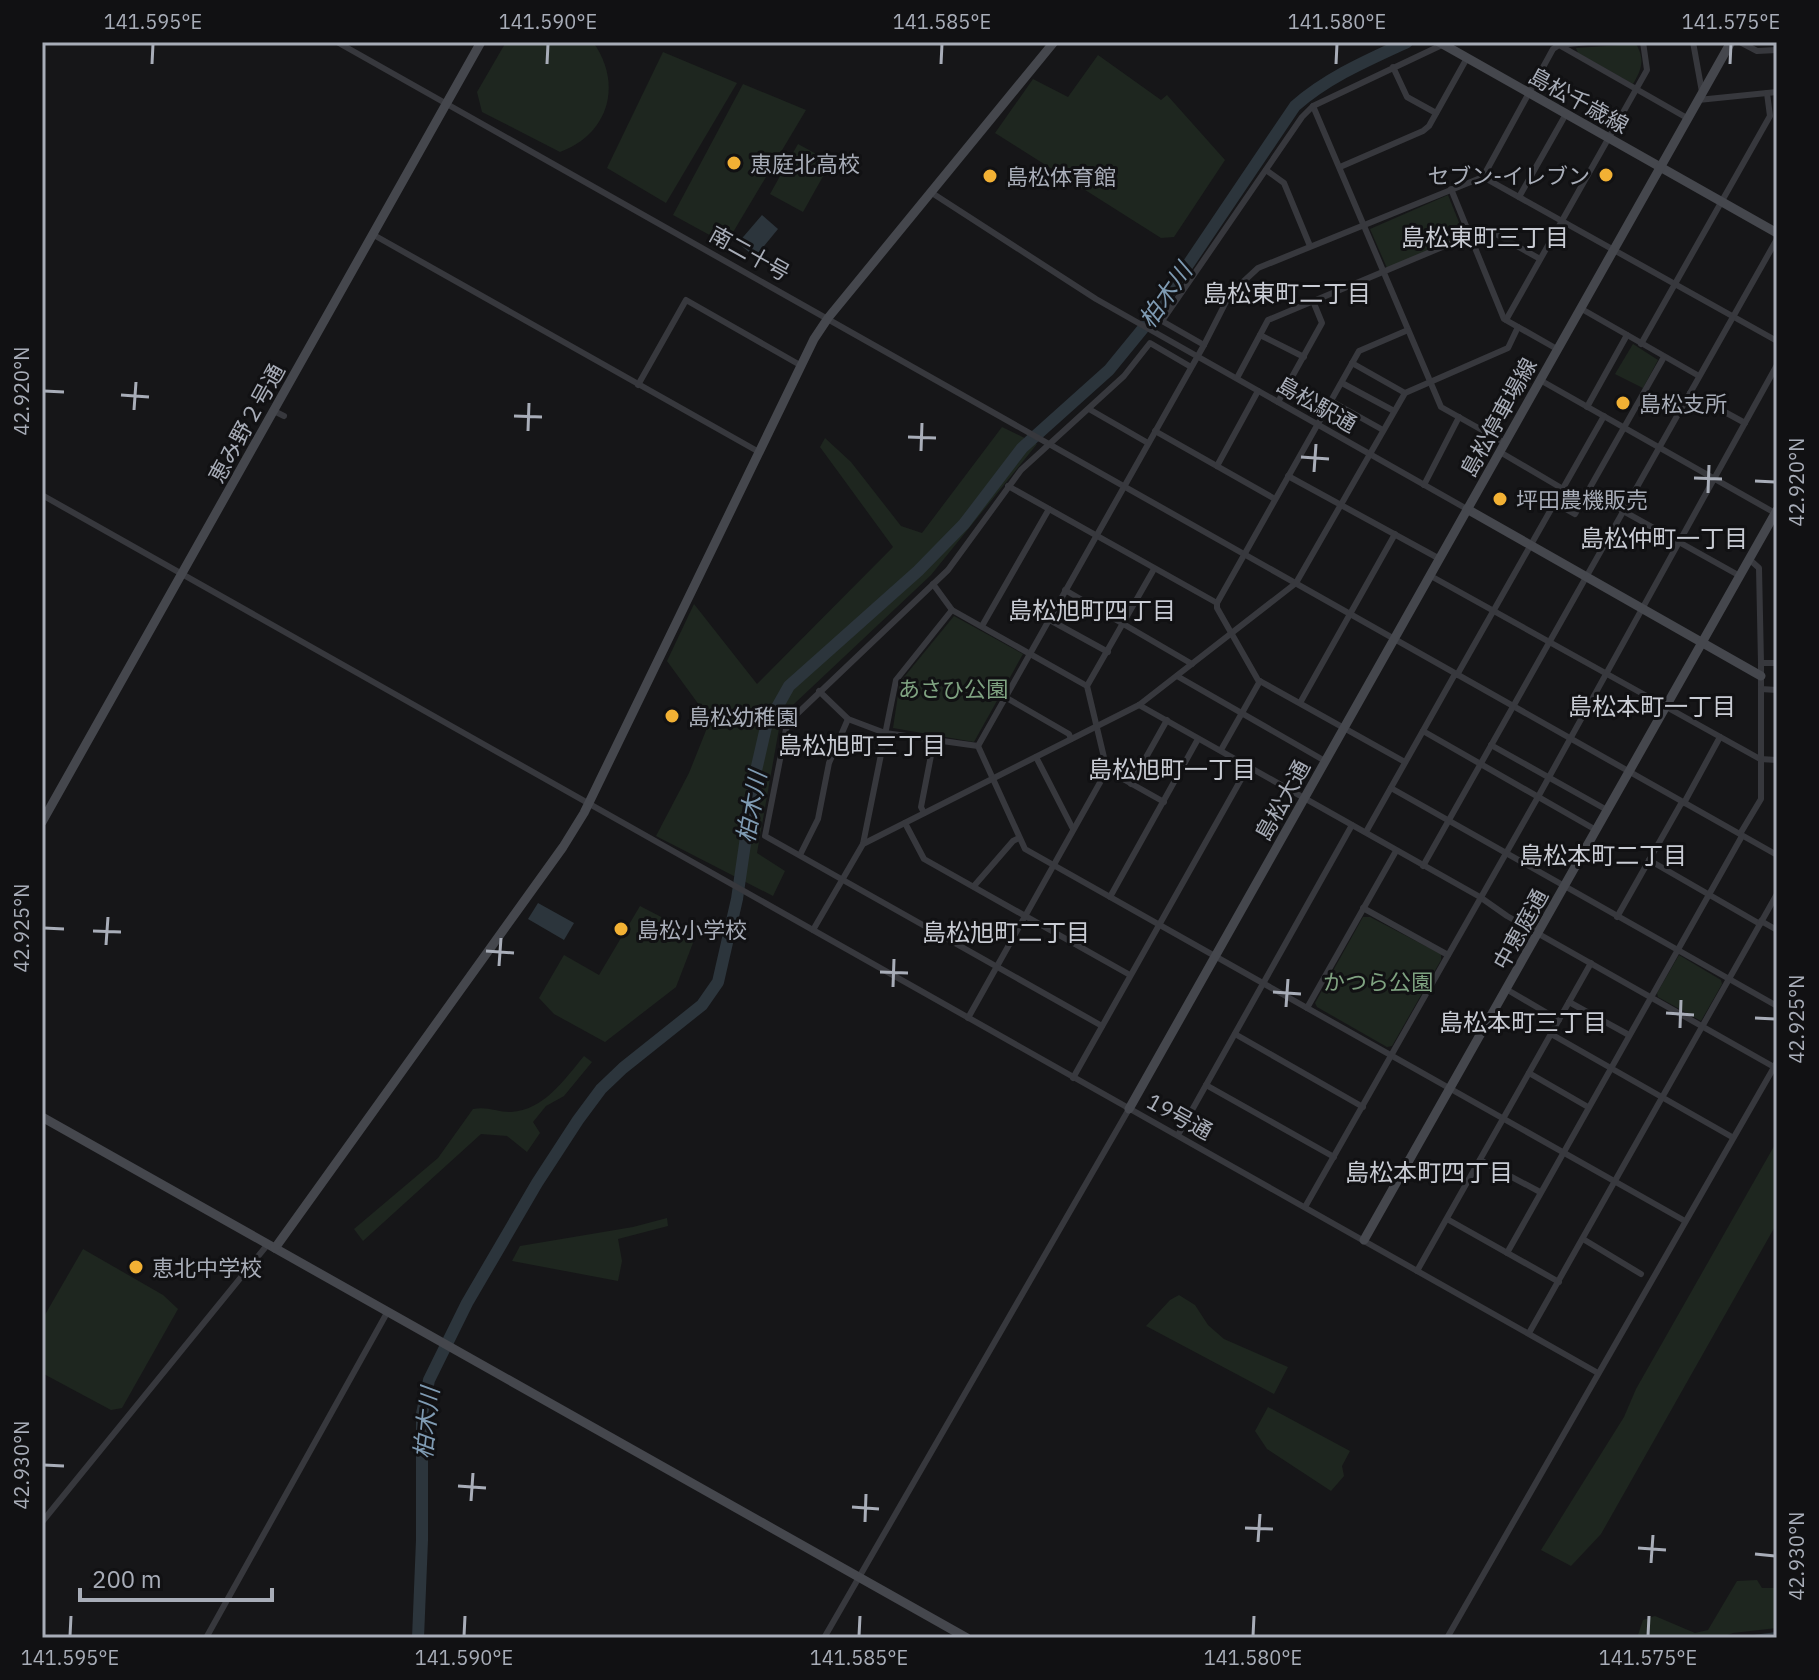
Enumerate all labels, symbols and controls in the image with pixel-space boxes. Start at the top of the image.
text: 141.595°E [104,8,202,35]
text: 141.590°E [499,8,597,35]
text: 141.585°E [893,8,991,35]
text: 141.580°E [1288,8,1386,35]
text: 141.575°E [1682,8,1780,35]
street label: 島松千歳線 [1524,61,1634,139]
place label: 恵庭北高校 [750,149,860,178]
marker: 恵庭北高校 [725,154,743,172]
place label: セブン-イレブン [1427,161,1590,190]
place label: 島松体育館 [1006,162,1116,191]
marker: セブン-イレブン [1597,166,1615,184]
marker: 島松体育館 [981,167,999,185]
street label: 南二十号 [704,219,796,287]
district label: 島松東町三丁目 [1401,221,1569,253]
water label: 柏木川 [1131,254,1200,334]
district label: 島松東町二丁目 [1203,277,1371,309]
text: 42.920°N [8,347,35,435]
street label: 島松停車場線 [1453,352,1543,482]
street label: 恵み野２号通 [201,358,291,488]
street label: 島松駅通 [1272,369,1362,439]
place label: 島松支所 [1639,389,1727,418]
marker: 島松支所 [1614,394,1632,412]
text: 42.920°N [1783,438,1810,526]
place label: 坪田農機販売 [1516,485,1648,514]
marker: 坪田農機販売 [1491,490,1509,508]
district label: 島松仲町一丁目 [1580,522,1748,554]
district label: 島松旭町四丁目 [1008,594,1176,626]
park label: あさひ公園 [898,674,1008,703]
district label: 島松本町一丁目 [1568,690,1736,722]
place label: 島松幼稚園 [688,702,798,731]
marker: 島松幼稚園 [663,707,681,725]
district label: 島松旭町三丁目 [778,729,946,761]
district label: 島松旭町一丁目 [1088,753,1256,785]
street label: 島松大通 [1248,754,1316,846]
water label: 柏木川 [729,766,774,845]
district label: 島松本町二丁目 [1519,839,1687,871]
street label: 中恵庭通 [1486,883,1554,975]
text: 42.925°N [8,884,35,972]
place label: 島松小学校 [637,915,747,944]
district label: 島松旭町二丁目 [922,916,1090,948]
marker: 島松小学校 [612,920,630,938]
park label: かつら公園 [1323,967,1433,996]
text: 42.925°N [1783,975,1810,1063]
district label: 島松本町三丁目 [1439,1006,1607,1038]
street label: 19号通 [1142,1086,1218,1146]
district label: 島松本町四丁目 [1345,1156,1513,1188]
place label: 恵北中学校 [152,1253,262,1282]
marker: 恵北中学校 [127,1258,145,1276]
water label: 柏木川 [406,1383,446,1460]
text: 42.930°N [8,1421,35,1509]
text: 42.930°N [1783,1512,1810,1600]
scale bar [80,1552,272,1602]
text: 200 m [92,1563,162,1595]
text: 141.595°E [21,1644,119,1671]
text: 141.590°E [415,1644,513,1671]
text: 141.585°E [810,1644,908,1671]
text: 141.580°E [1204,1644,1302,1671]
text: 141.575°E [1599,1644,1697,1671]

